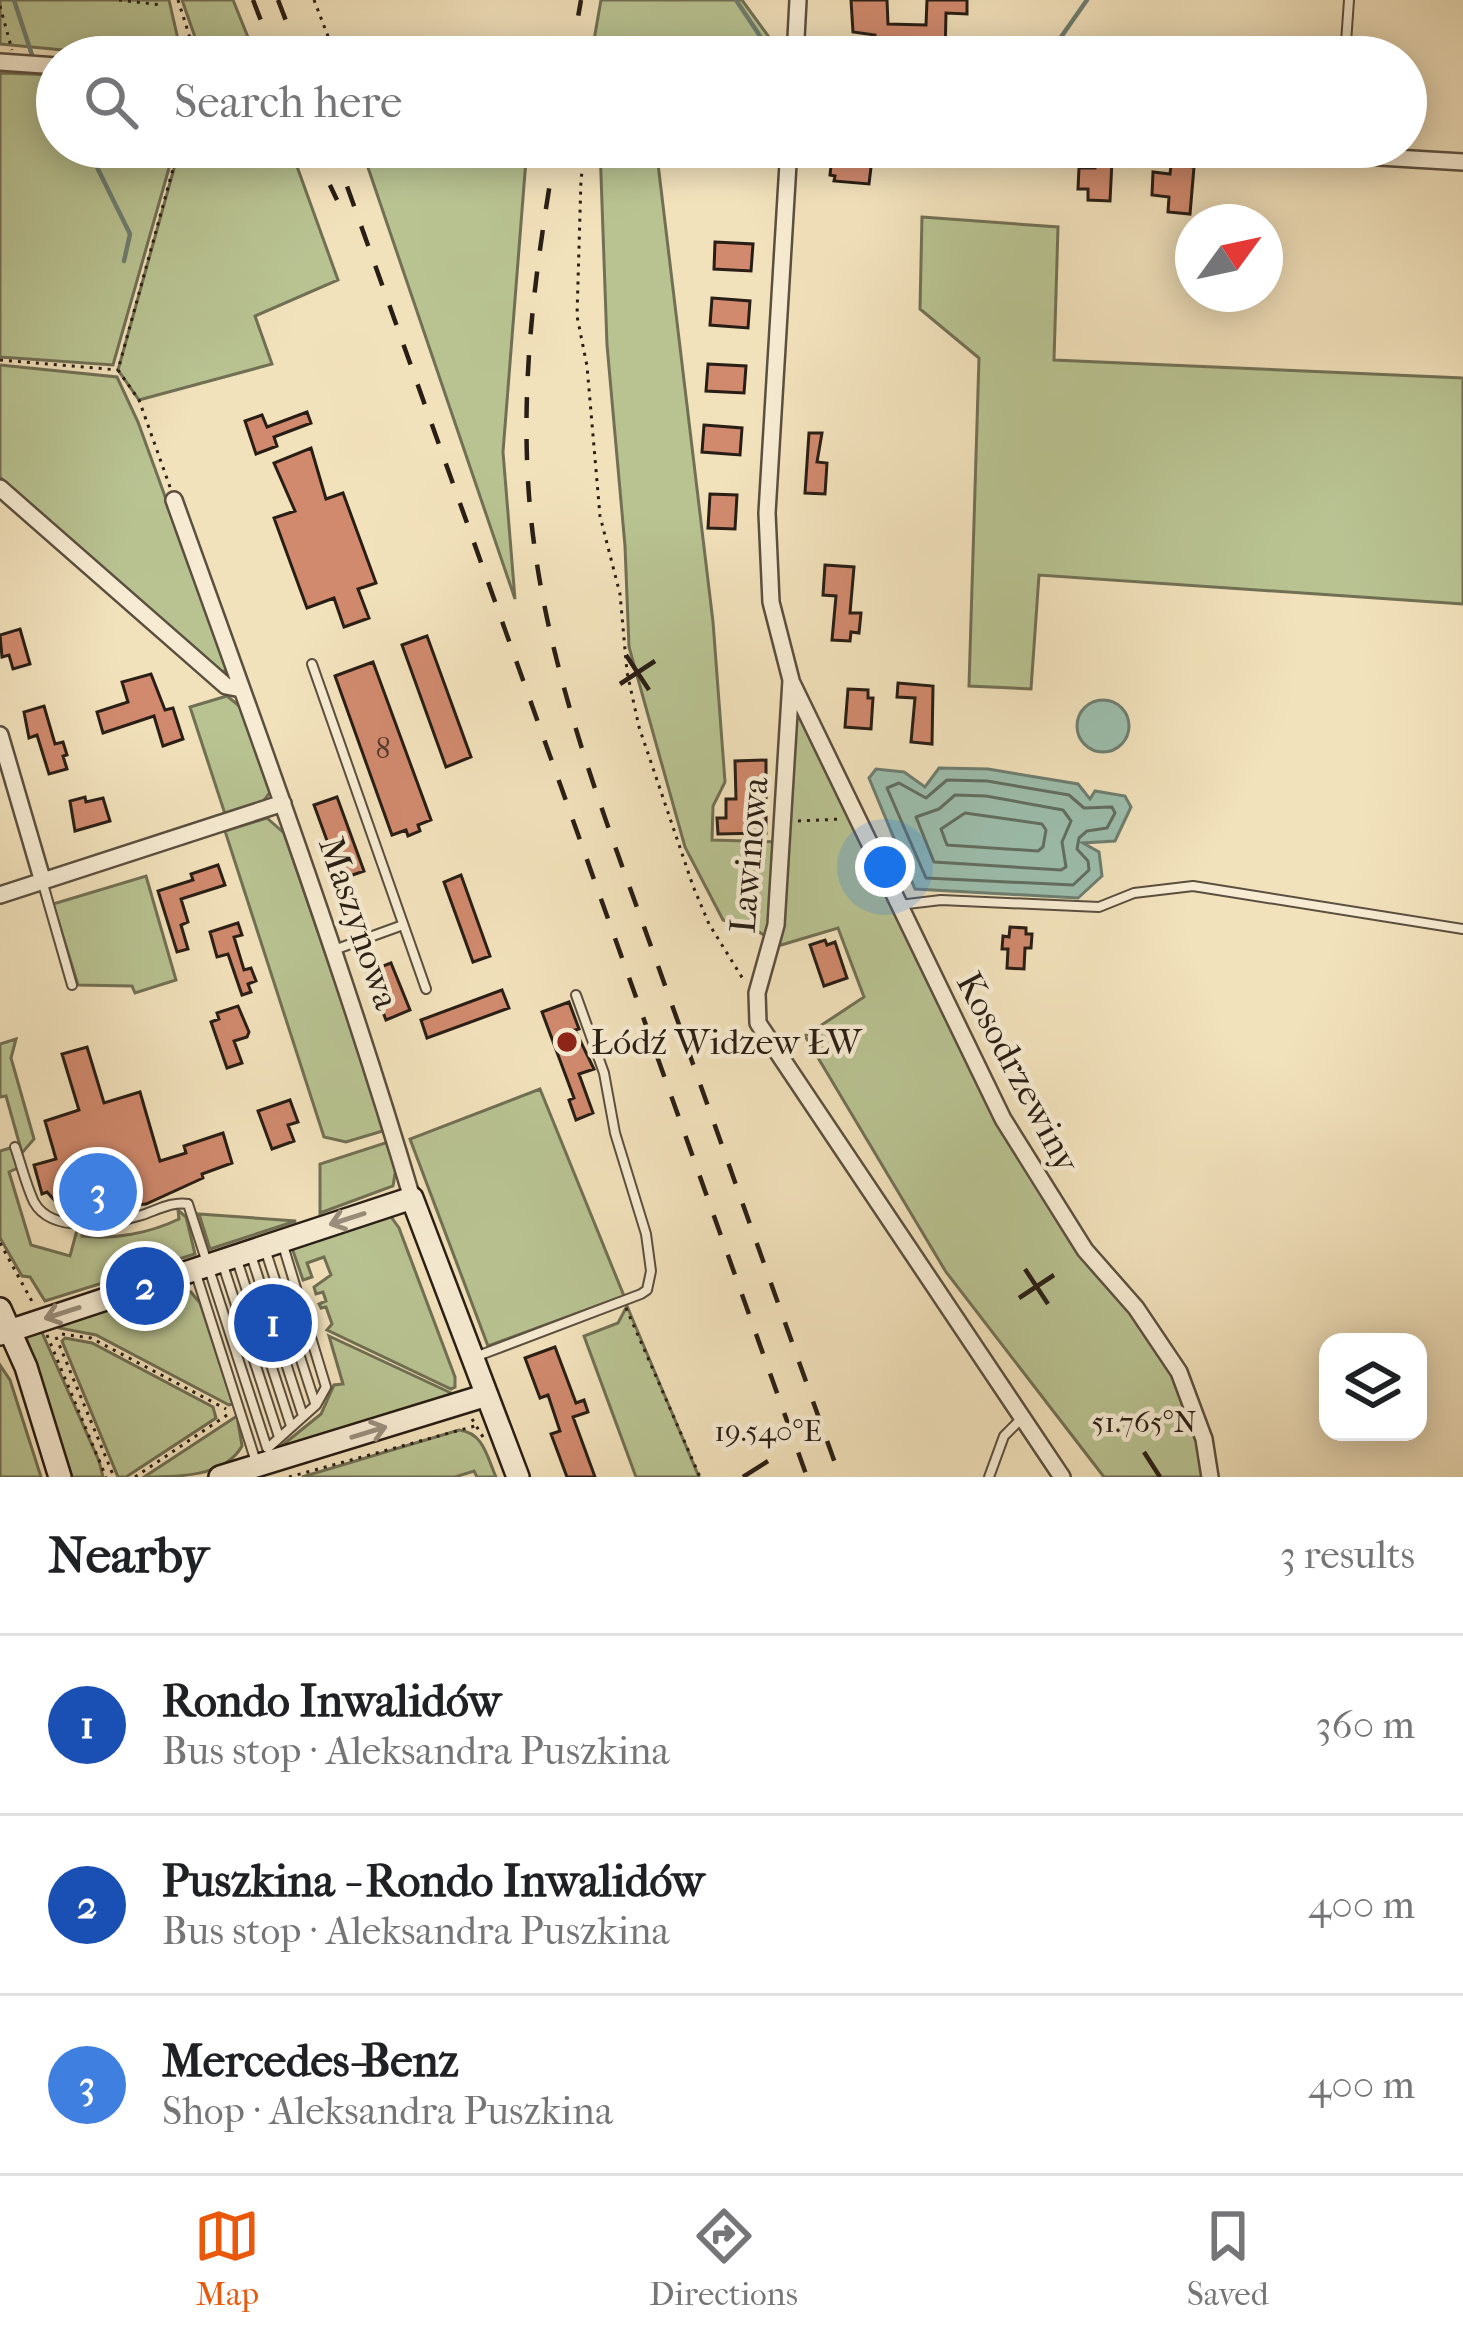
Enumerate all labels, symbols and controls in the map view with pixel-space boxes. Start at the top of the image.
search box [36,36,1427,168]
icon: search [78,69,144,135]
text: Search here [174,76,402,129]
north arrow [1175,204,1283,312]
house number: 8 [375,731,391,766]
street label: Lawinowa [721,775,777,935]
street label: Maszynowa [310,831,408,1015]
your location [855,837,915,897]
street label: Kosodrzewiny [948,965,1089,1181]
place label: Łódź Widzew ŁW [591,1021,863,1063]
marker: Łódź Widzew ŁW [554,1029,580,1055]
pin: 3 [59,1147,137,1237]
one-way arrow [329,1210,367,1232]
pin: 2 [106,1241,184,1331]
pin: 1 [234,1278,312,1368]
one-way arrow [44,1303,82,1325]
map controls [1319,1333,1427,1441]
button: layers [1319,1333,1427,1441]
text: 51.765°N [1091,1405,1197,1440]
text: 19.540°E [714,1414,822,1449]
one-way arrow [349,1420,387,1442]
text: Nearby [48,1525,209,1585]
text: 3 results [1280,1532,1415,1578]
text: Rondo Inwalidów [162,1675,501,1728]
text: 1 [80,1702,94,1748]
text: 360 m [1316,1702,1415,1748]
text: Bus stop · Aleksandra Puszkina [162,1728,670,1774]
text: Puszkina - Rondo Inwalidów [162,1855,705,1908]
text: 2 [77,1882,97,1928]
text: 400 m [1308,1882,1415,1928]
text: Bus stop · Aleksandra Puszkina [162,1908,670,1954]
text: Mercedes-Benz [162,2035,459,2088]
text: 3 [79,2062,95,2108]
text: 400 m [1308,2062,1415,2108]
text: Shop · Aleksandra Puszkina [162,2088,613,2134]
tab: Map [194,2203,260,2314]
tab: Directions [649,2203,798,2314]
tab: Saved [1187,2203,1269,2314]

